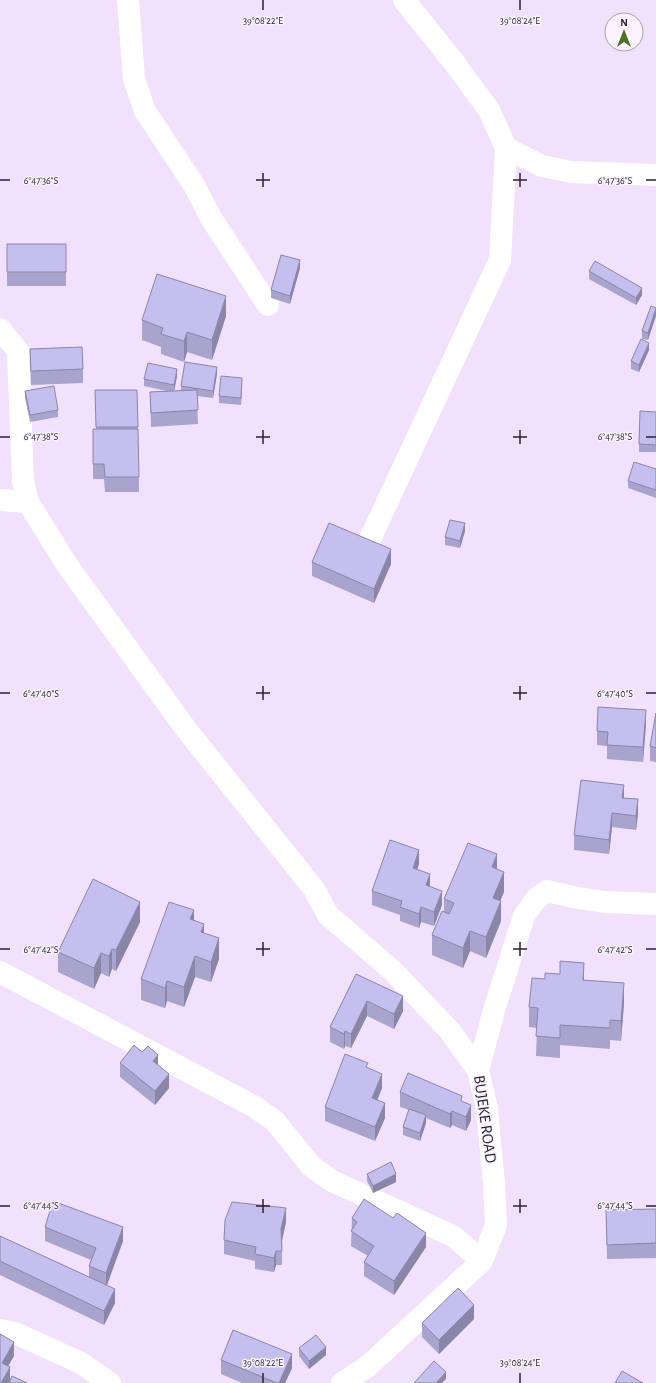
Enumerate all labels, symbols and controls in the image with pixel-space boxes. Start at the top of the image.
north arrow [604,12,644,52]
text: 39°08'22"E [243,16,283,26]
text: 39°08'24"E [500,16,540,26]
text: N [620,17,628,28]
text: 6°47'36"S [24,176,59,186]
text: 6°47'36"S [598,176,633,186]
text: 6°47'38"S [24,432,59,442]
text: 6°47'38"S [598,432,633,442]
text: 6°47'40"S [23,689,59,699]
text: 6°47'40"S [597,689,633,699]
text: 6°47'42"S [23,945,59,955]
text: 6°47'42"S [597,945,633,955]
street label: BUJEKE ROAD [471,1074,499,1164]
text: 6°47'44"S [23,1201,59,1211]
text: 6°47'44"S [597,1201,633,1211]
text: 39°08'22"E [243,1358,283,1368]
text: 39°08'24"E [500,1358,540,1368]

